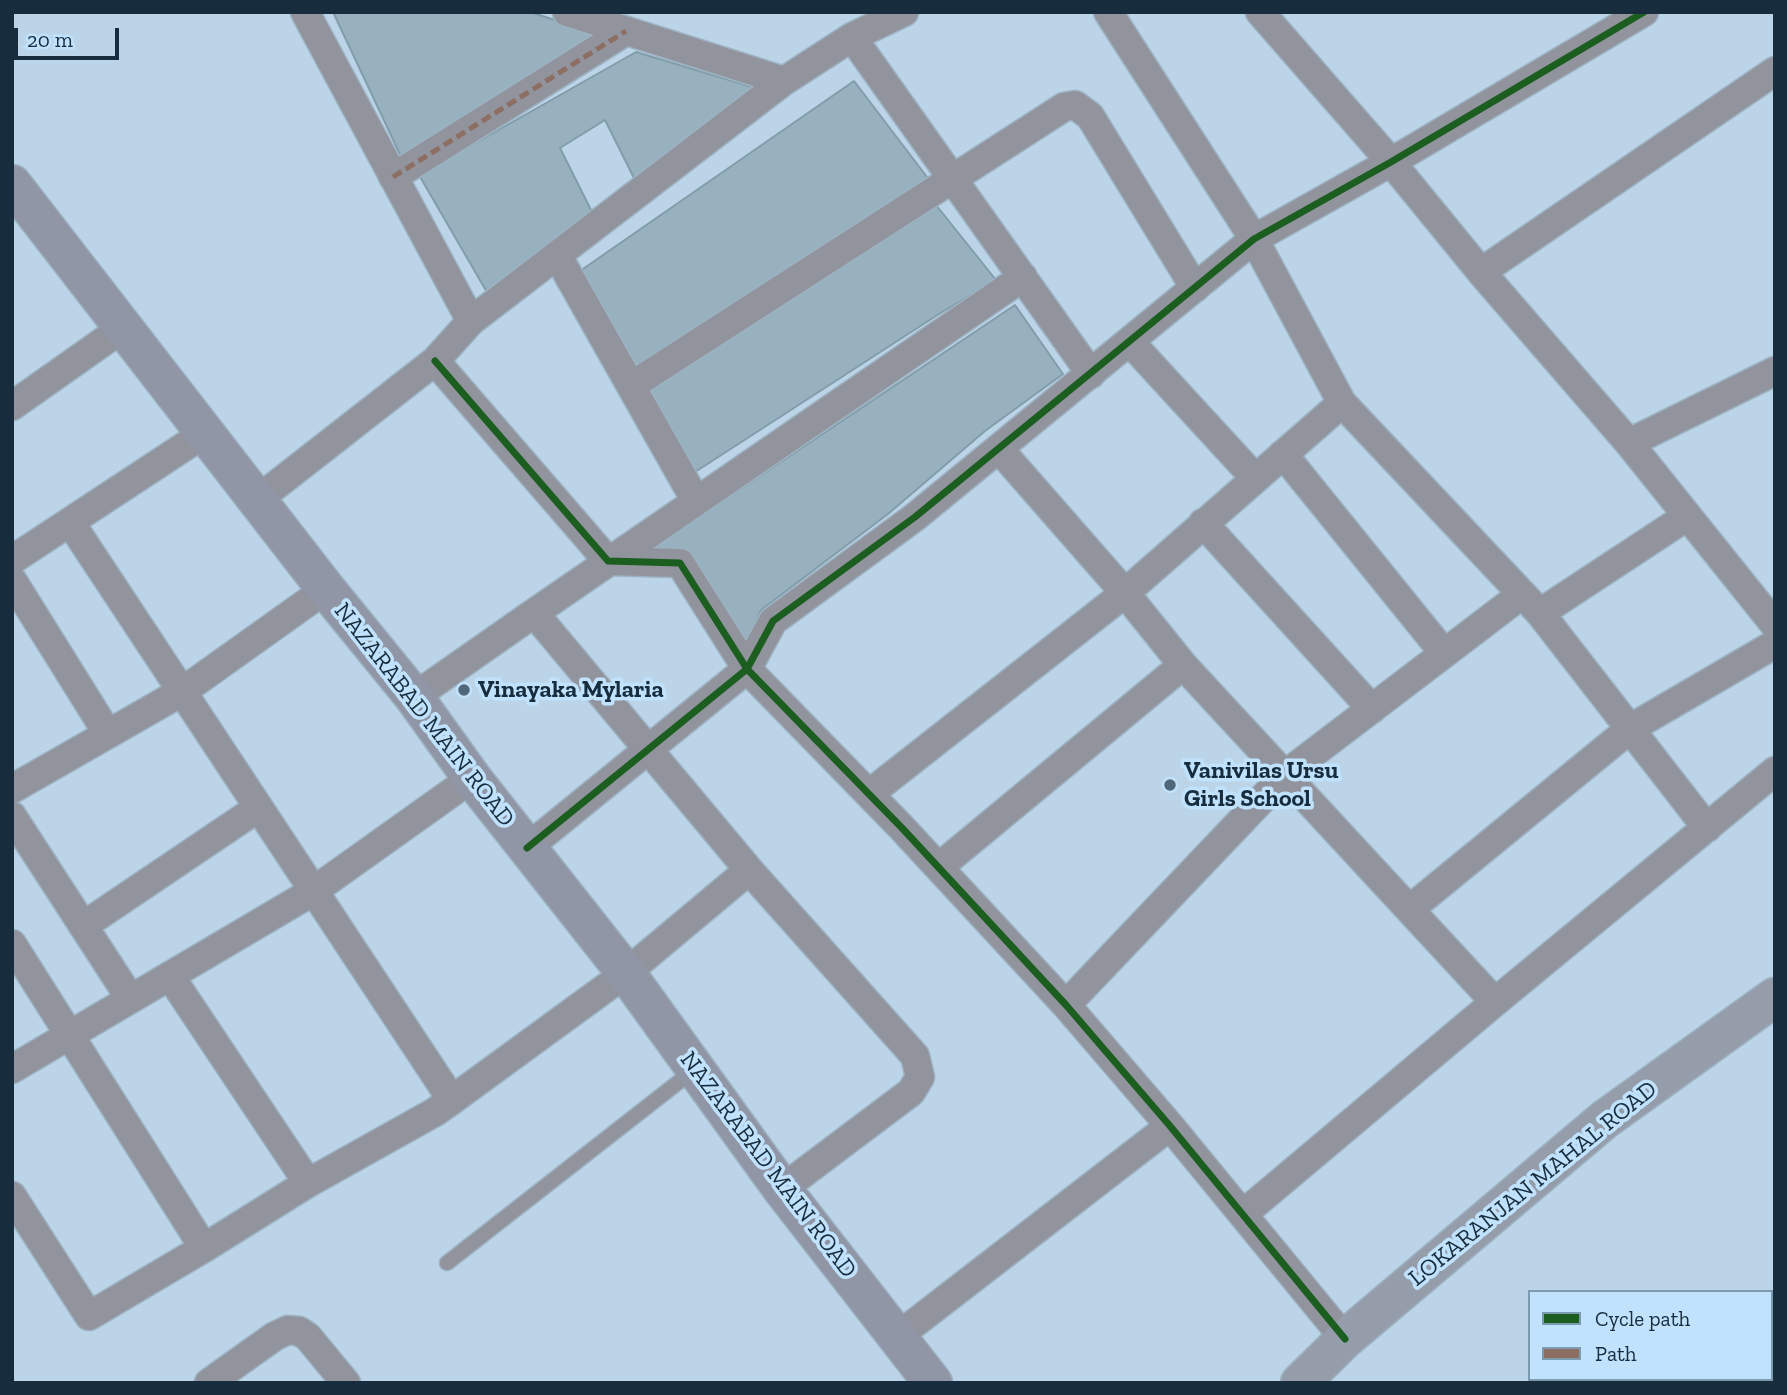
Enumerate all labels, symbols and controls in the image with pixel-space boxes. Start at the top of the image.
scale bar [18,14,122,58]
text: 20 m [27,27,73,52]
street label: NAZARABAD MAIN ROAD [328,597,520,833]
place label: Vinayaka Mylaria [478,676,664,704]
marker: Vinayaka Mylaria [456,682,472,698]
place label: Vanivilas Ursu Girls School [1184,757,1339,813]
marker: Vanivilas Ursu Girls School [1162,777,1178,793]
street label: NAZARABAD MAIN ROAD [673,1046,863,1284]
street label: LOKARANJAN MAHAL ROAD [1403,1075,1663,1293]
legend [1528,1290,1773,1381]
text: Cycle path [1595,1306,1690,1331]
text: Path [1595,1341,1637,1366]

